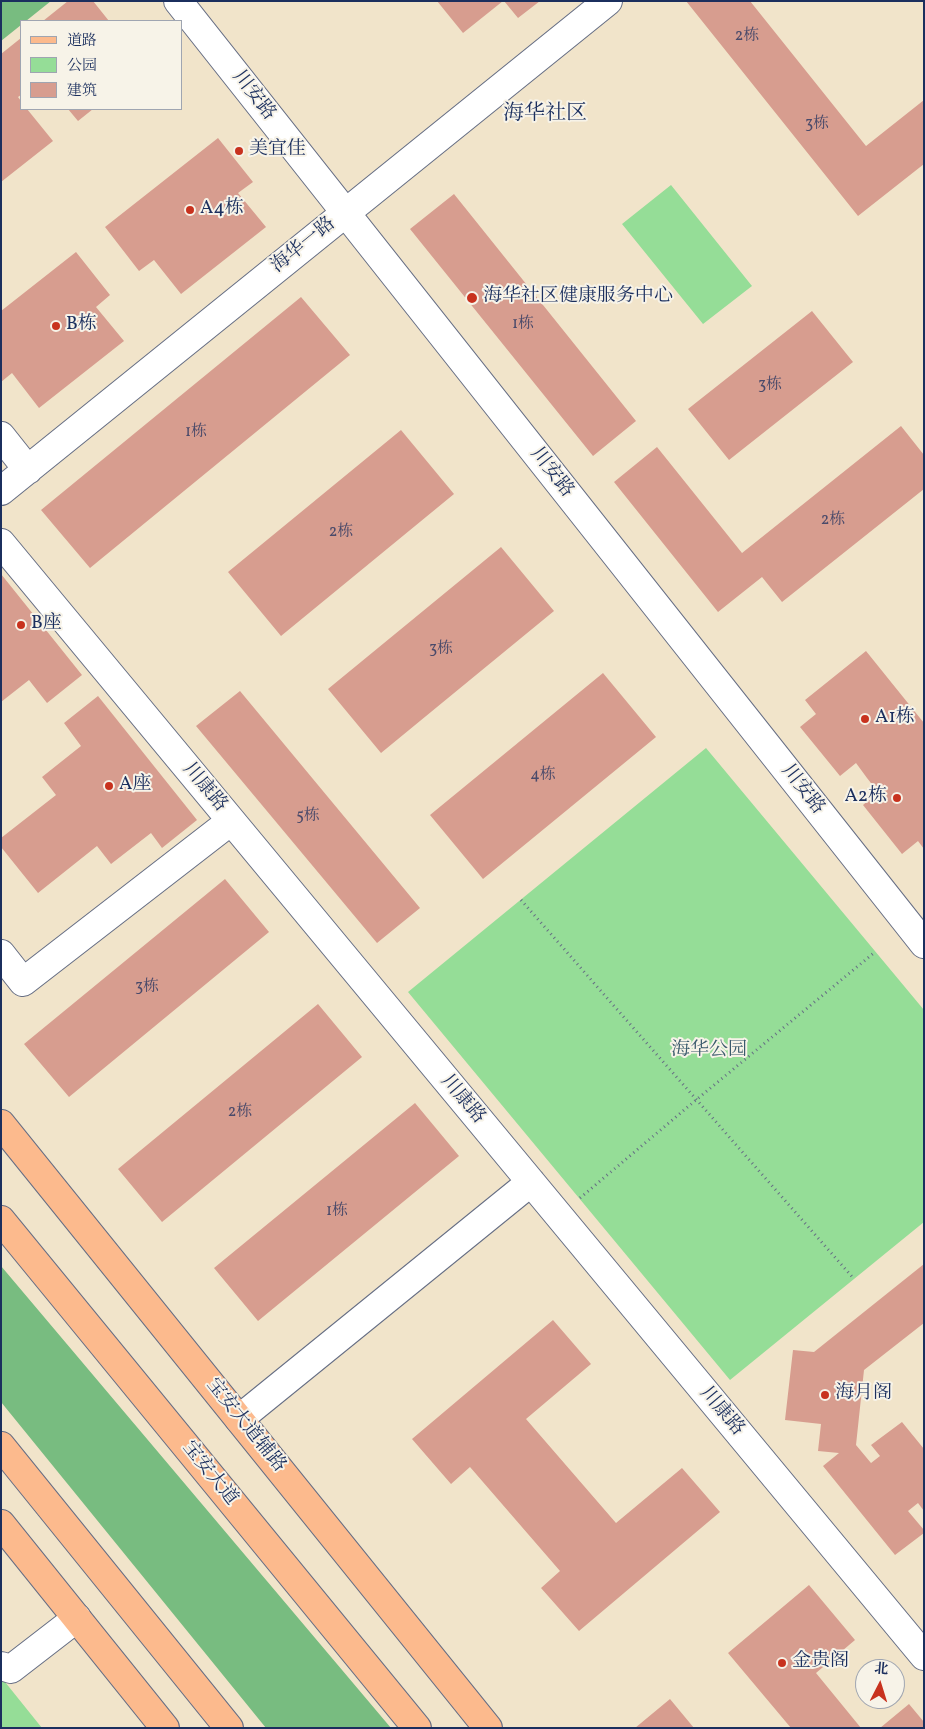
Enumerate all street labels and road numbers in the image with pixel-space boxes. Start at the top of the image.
street label: 川安路 [226,67,280,125]
street label: 海华一路 [267,213,341,279]
street label: 川安路 [524,444,578,502]
street label: 川康路 [177,759,231,817]
street label: 川安路 [775,761,829,819]
street label: 川康路 [435,1071,489,1129]
street label: 宝安大道辅路 [200,1375,290,1477]
street label: 川康路 [694,1383,748,1441]
street label: 宝安大道 [176,1437,242,1511]

